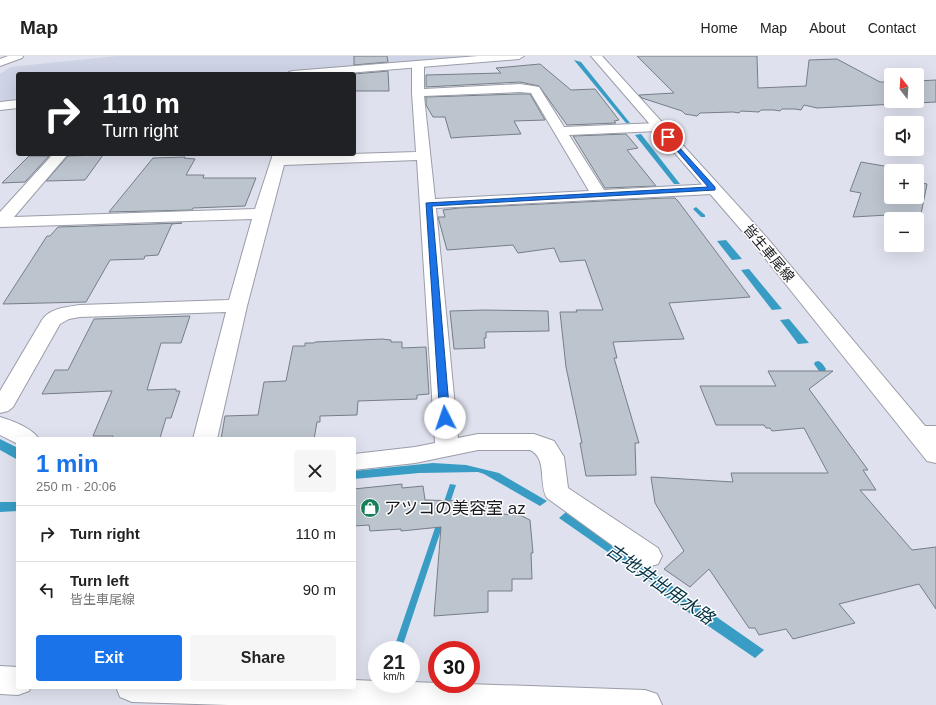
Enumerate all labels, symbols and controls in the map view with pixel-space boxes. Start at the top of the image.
text: Map [20,17,58,38]
text: Home [701,20,738,36]
text: Map [760,20,787,36]
text: About [809,20,846,36]
text: Contact [868,20,916,36]
north arrow [884,68,924,108]
map controls [884,68,924,252]
icon: right [36,88,88,140]
text: 110 m [102,88,180,119]
button: sound [884,116,924,156]
pin [651,120,685,154]
text: Turn right [102,121,178,141]
icon: arrive [657,126,679,148]
button: + [884,164,924,204]
button: − [884,212,924,252]
street label: 皆生車尾線 [740,221,798,285]
position arrow [424,397,466,439]
text: 1 min [36,450,99,477]
button: close [294,450,336,492]
text: 250 m · 20:06 [36,479,116,494]
shop icon: アツコの美容室 az [359,497,381,519]
place label: アツコの美容室 az [384,499,526,518]
icon: right [36,523,58,545]
text: Turn right [70,525,140,542]
text: 110 m [295,525,336,542]
water label: 古地井出用水路 [603,540,719,629]
text: Turn left [70,572,129,589]
icon: left [36,579,58,601]
text: 90 m [303,581,336,598]
text: 皆生車尾線 [70,592,135,607]
button: Exit [36,635,182,681]
button: Share [190,635,336,681]
speed limit sign: 30 [428,641,480,693]
text: 21 [383,651,405,673]
text: km/h [383,671,405,682]

